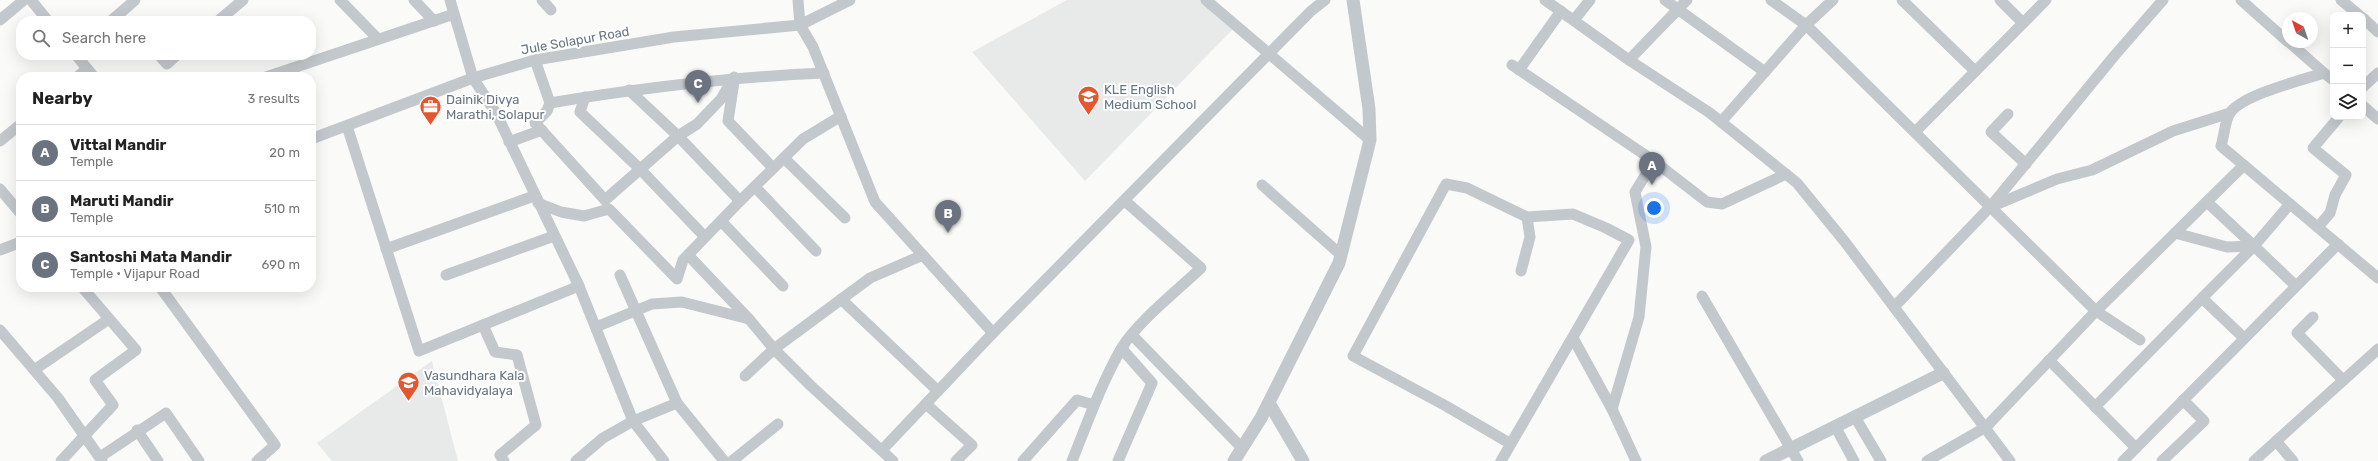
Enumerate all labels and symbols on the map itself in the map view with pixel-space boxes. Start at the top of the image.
north arrow [2282,12,2318,48]
street label: Jule Solapur Road [520,24,630,57]
pin: C [685,70,711,103]
place label: KLE English Medium School [1104,82,1196,112]
school or university icon: KLE English Medium School [1075,83,1101,116]
place label: Dainik Divya Marathi, Solapur [446,92,544,122]
office icon: Dainik Divya Marathi, Solapur [417,93,443,126]
pin: A [1639,152,1665,185]
your location [1644,198,1664,218]
pin: B [935,200,961,233]
place label: Vasundhara Kala Mahavidyalaya [424,368,525,398]
school or university icon: Vasundhara Kala Mahavidyalaya [396,369,422,402]

